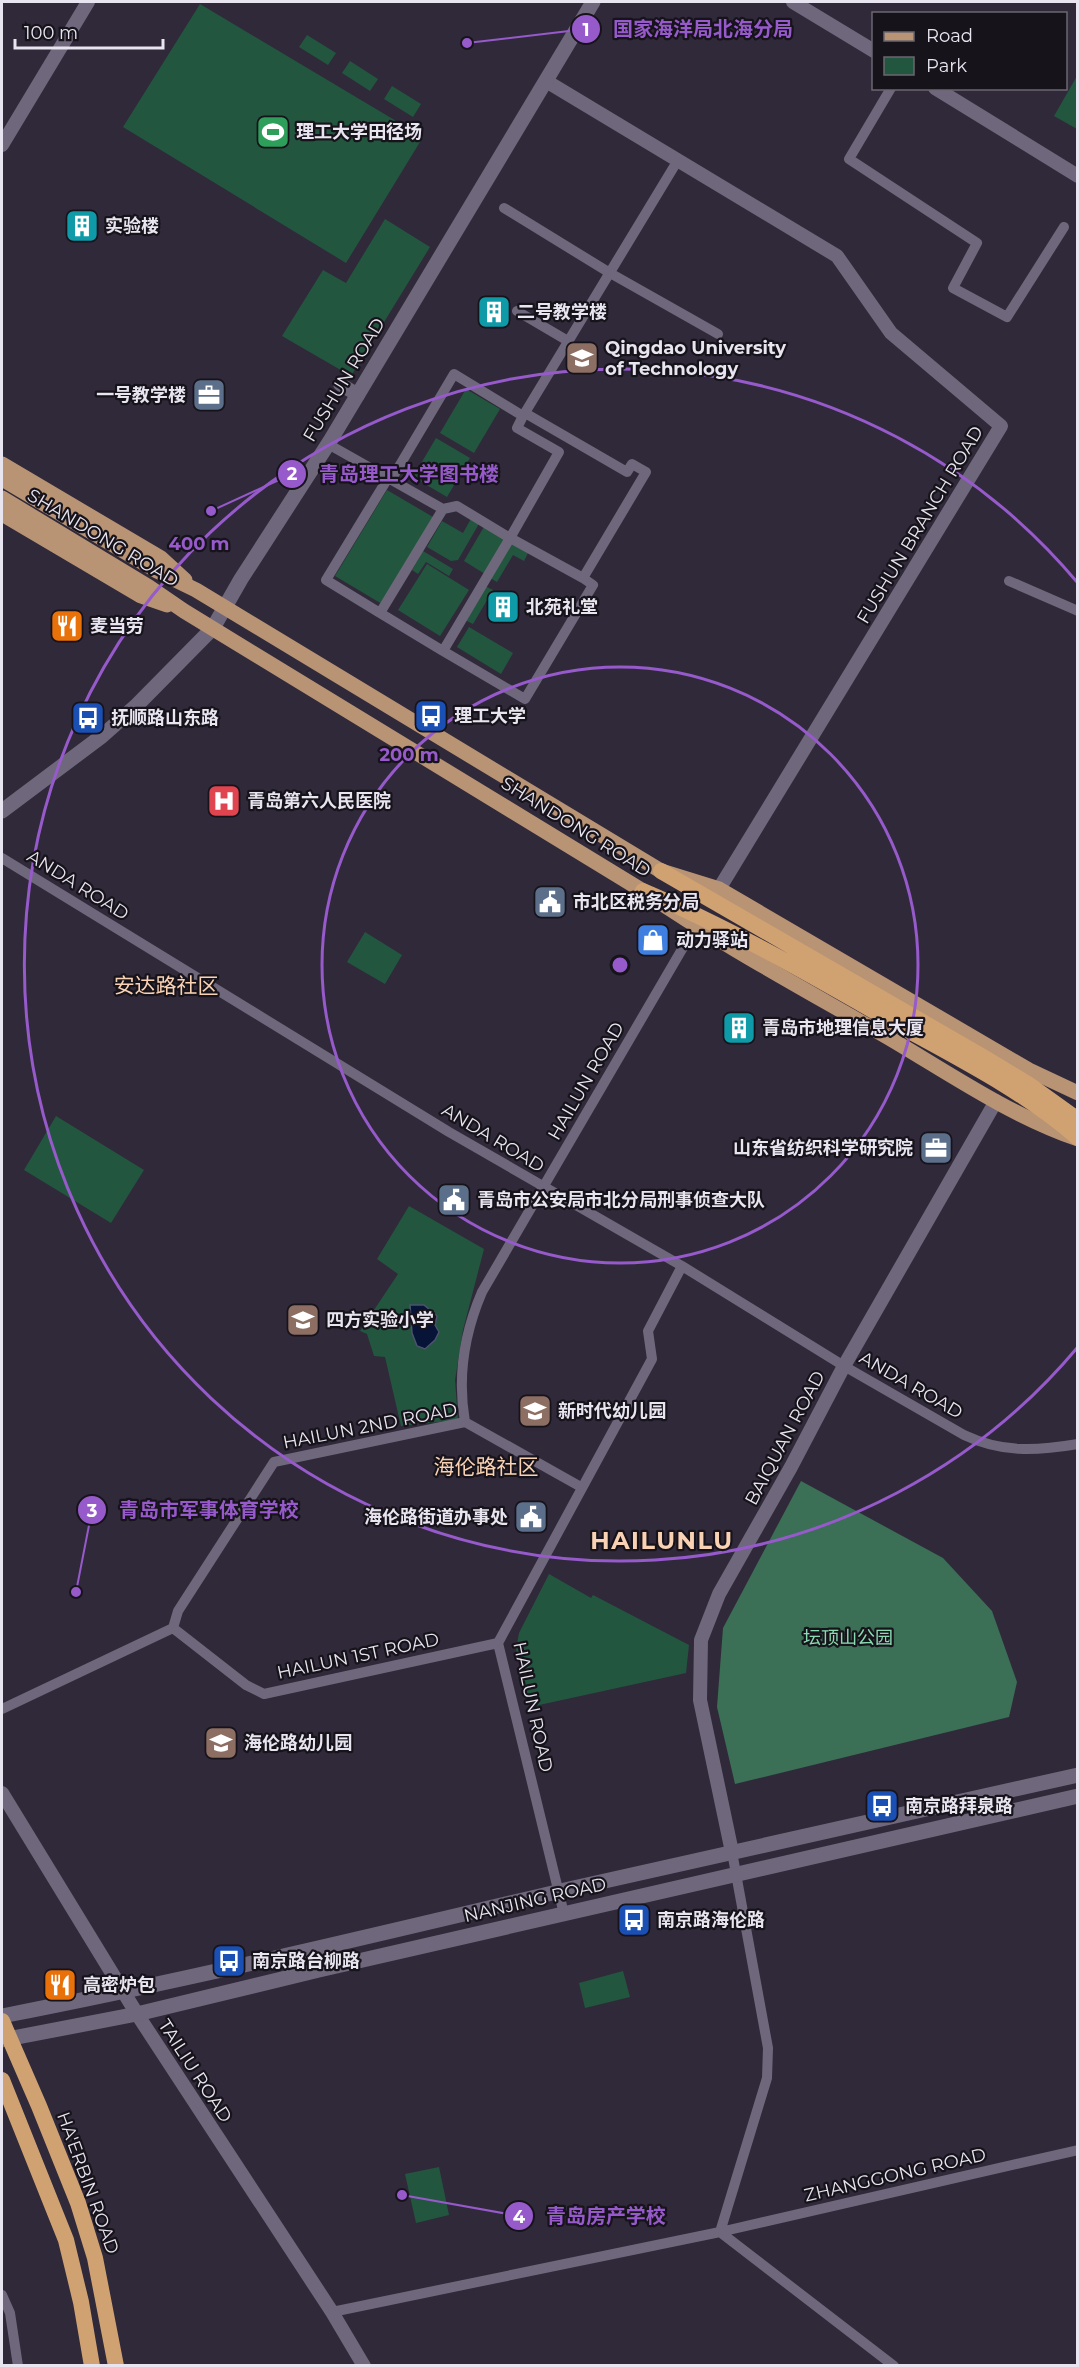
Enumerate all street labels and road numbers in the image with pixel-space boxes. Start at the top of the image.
street label: FUSHUN ROAD [298,314,390,446]
street label: FUSHUN BRANCH ROAD [852,422,988,628]
street label: SHANDONG ROAD [24,484,182,592]
street label: SHANDONG ROAD [497,772,655,882]
street label: ANDA ROAD [23,845,133,925]
street label: HAILUN ROAD [543,1018,629,1144]
street label: ANDA ROAD [438,1099,548,1177]
street label: ANDA ROAD [855,1347,967,1423]
street label: BAIQUAN ROAD [740,1367,830,1509]
street label: HAILUN 2ND ROAD [281,1398,459,1454]
street label: HAILUN 1ST ROAD [275,1628,441,1684]
street label: HAILUN ROAD [508,1640,558,1774]
street label: NANJING ROAD [462,1873,608,1927]
street label: TAILIU ROAD [153,2015,237,2127]
street label: HA'ERBIN ROAD [52,2109,124,2257]
street label: ZHANGGONG ROAD [802,2143,988,2207]

